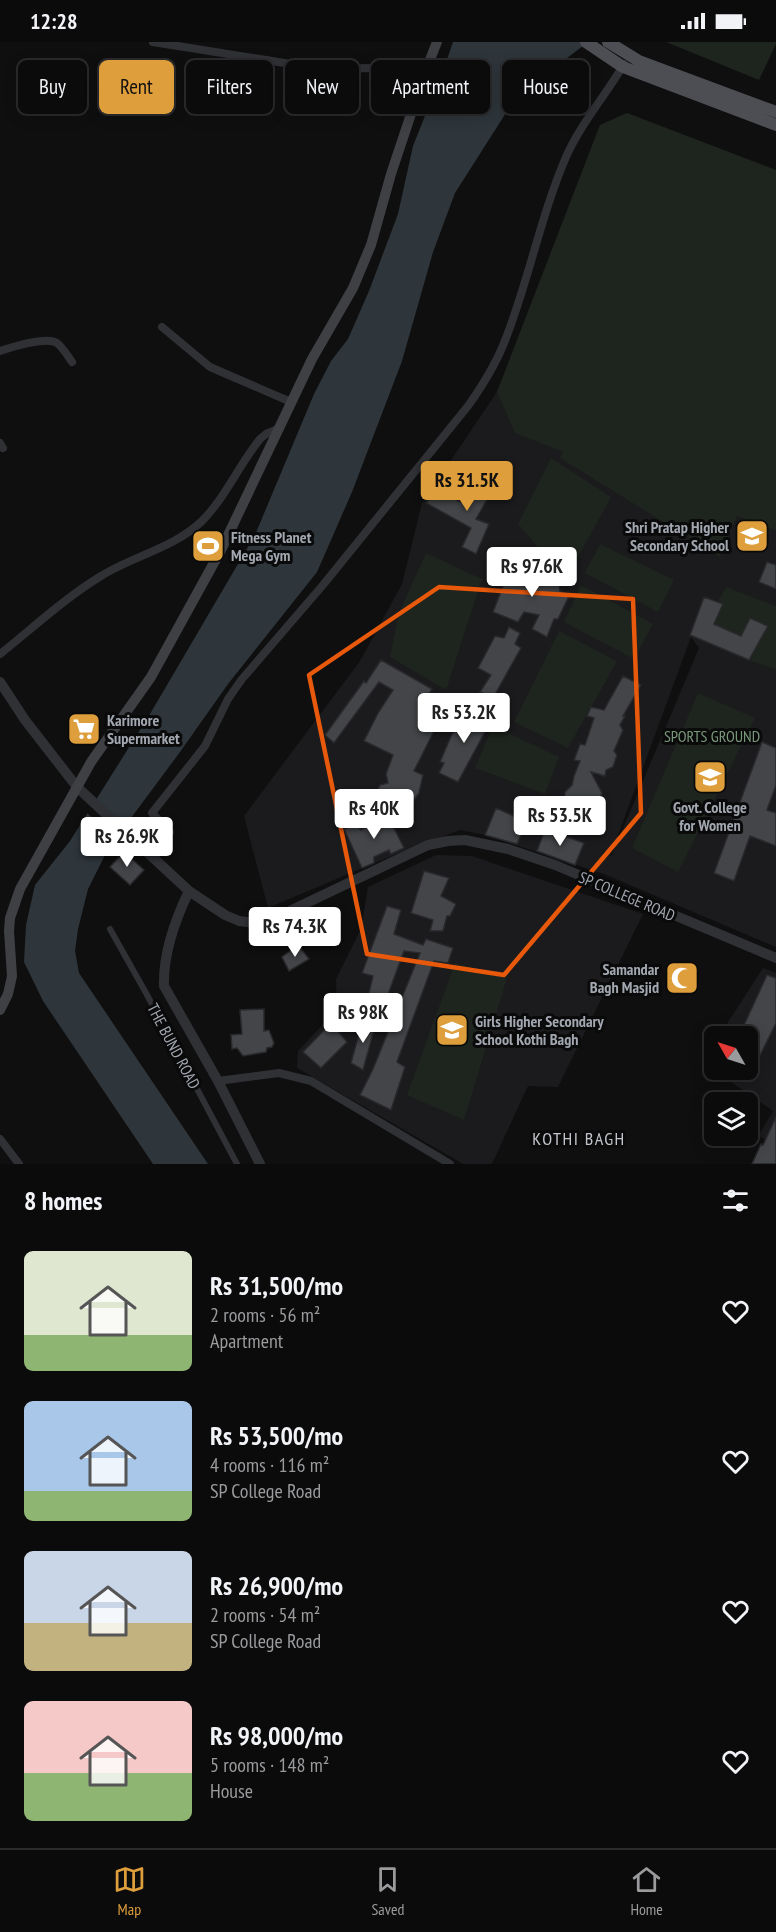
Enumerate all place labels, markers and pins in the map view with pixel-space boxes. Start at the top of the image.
pin: Rs 31.5K [405,461,529,512]
place label: Shri Pratap Higher Secondary School [625,517,729,555]
school or university icon: Shri Pratap Higher Secondary School [734,518,770,554]
place label: Fitness Planet Mega Gym [231,527,312,565]
sports icon: Fitness Planet Mega Gym [190,528,226,564]
pin: Rs 97.6K [470,547,594,598]
pin: Rs 53.2K [402,693,526,744]
place label: Karimore Supermarket [107,710,180,748]
supermarket icon: Karimore Supermarket [66,711,102,747]
school or university icon: Govt. College for Women [692,759,728,795]
pin: Rs 40K [325,789,423,840]
pin: Rs 53.5K [498,796,622,847]
place label: Govt. College for Women [673,797,747,835]
pin: Rs 26.9K [65,817,189,868]
pin: Rs 74.3K [233,907,357,958]
place label: Samandar Bagh Masjid [590,959,659,997]
mosque icon: Samandar Bagh Masjid [664,960,700,996]
pin: Rs 98K [314,993,412,1044]
place label: Girls Higher Secondary School Kothi Bagh [475,1011,604,1049]
school or university icon: Girls Higher Secondary School Kothi Bagh [434,1012,470,1048]

